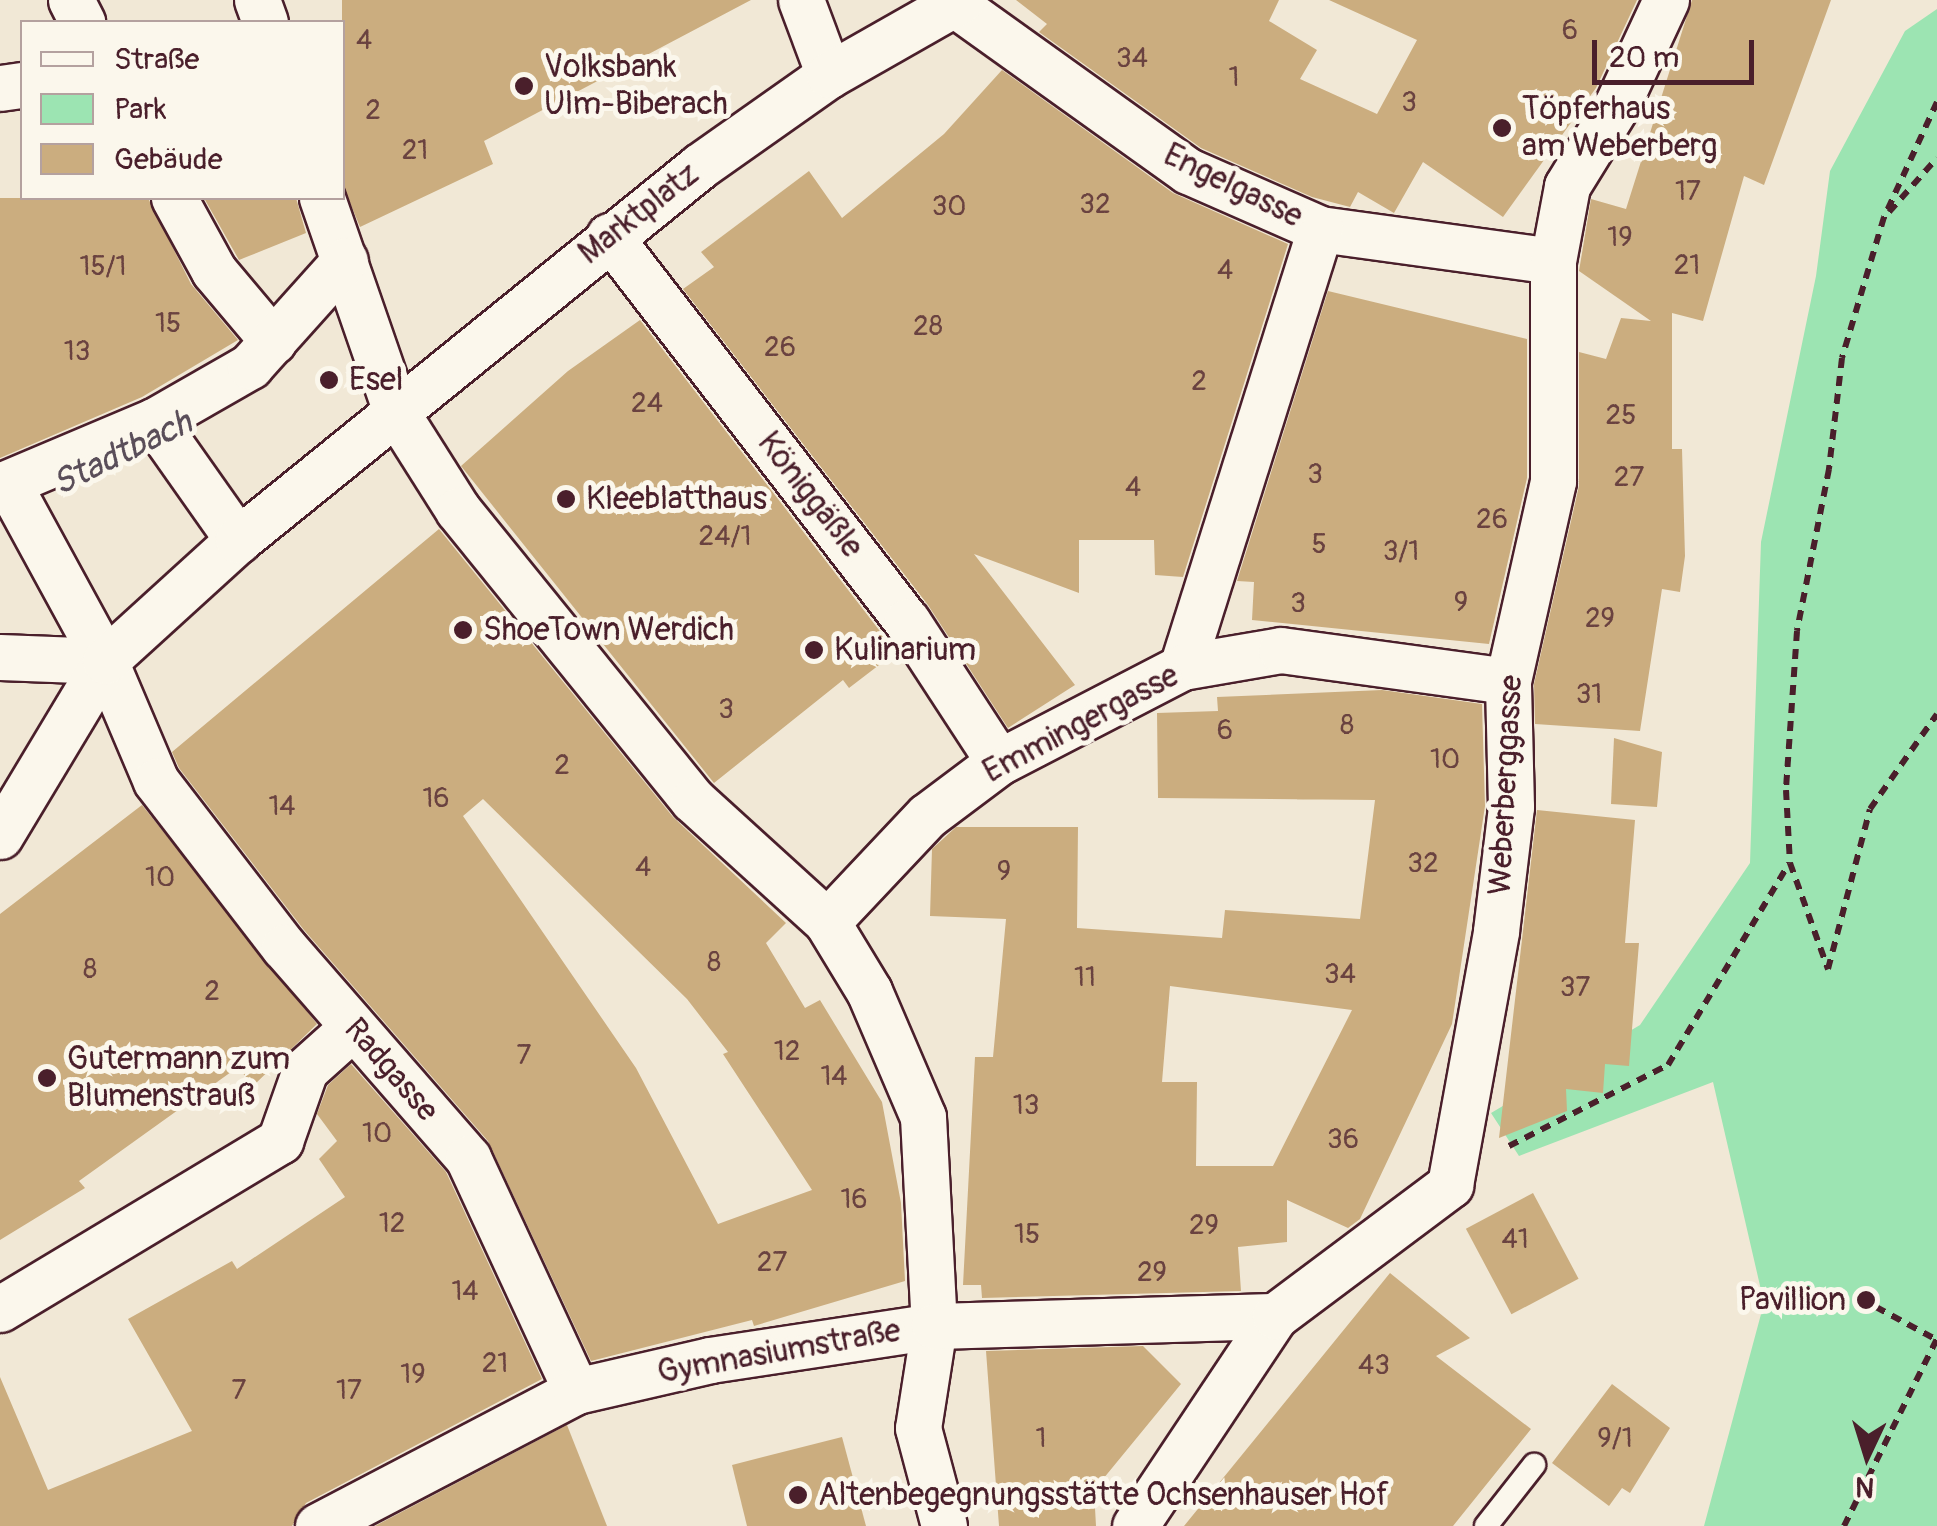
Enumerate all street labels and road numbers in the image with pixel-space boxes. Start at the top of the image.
street label: Engelgasse [1157,136,1309,236]
street label: Marktplatz [571,155,707,273]
street label: Königgäßle [749,425,871,565]
street label: Emmingergasse [977,656,1185,792]
street label: Weberberggasse [1481,674,1531,896]
street label: Radgasse [336,1011,446,1129]
street label: Gymnasiumstraße [654,1312,904,1392]

